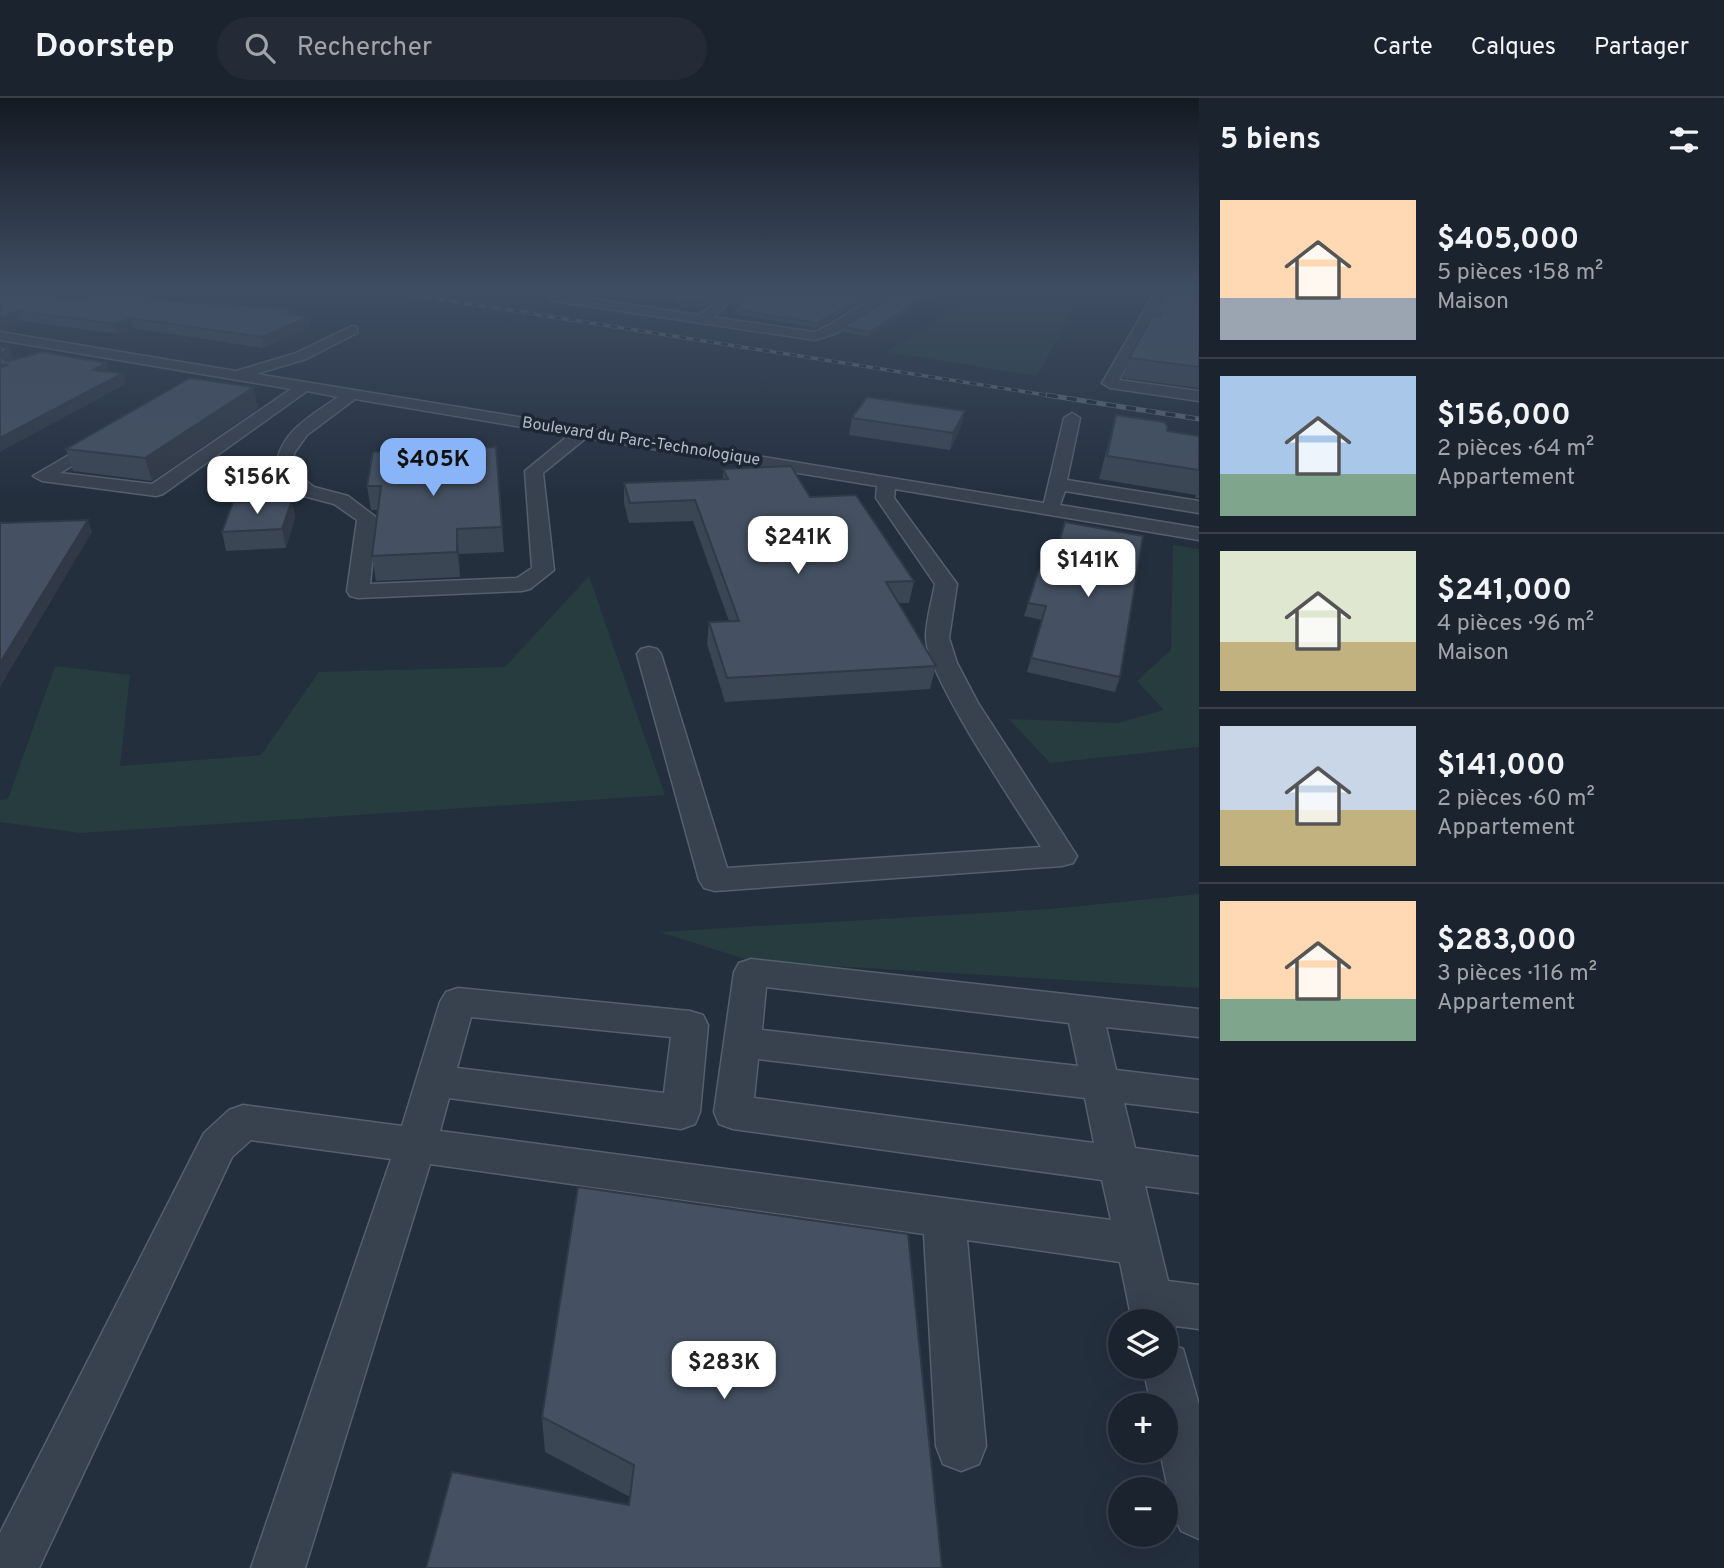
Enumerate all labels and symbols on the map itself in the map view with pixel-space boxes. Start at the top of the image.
street label: Boulevard du Parc-Technologique [521,413,761,471]
pin: $405K [384,438,482,498]
pin: $156K [208,456,306,516]
pin: $241K [749,517,847,576]
pin: $141K [1039,540,1137,599]
pin: $283K [675,1342,773,1401]

